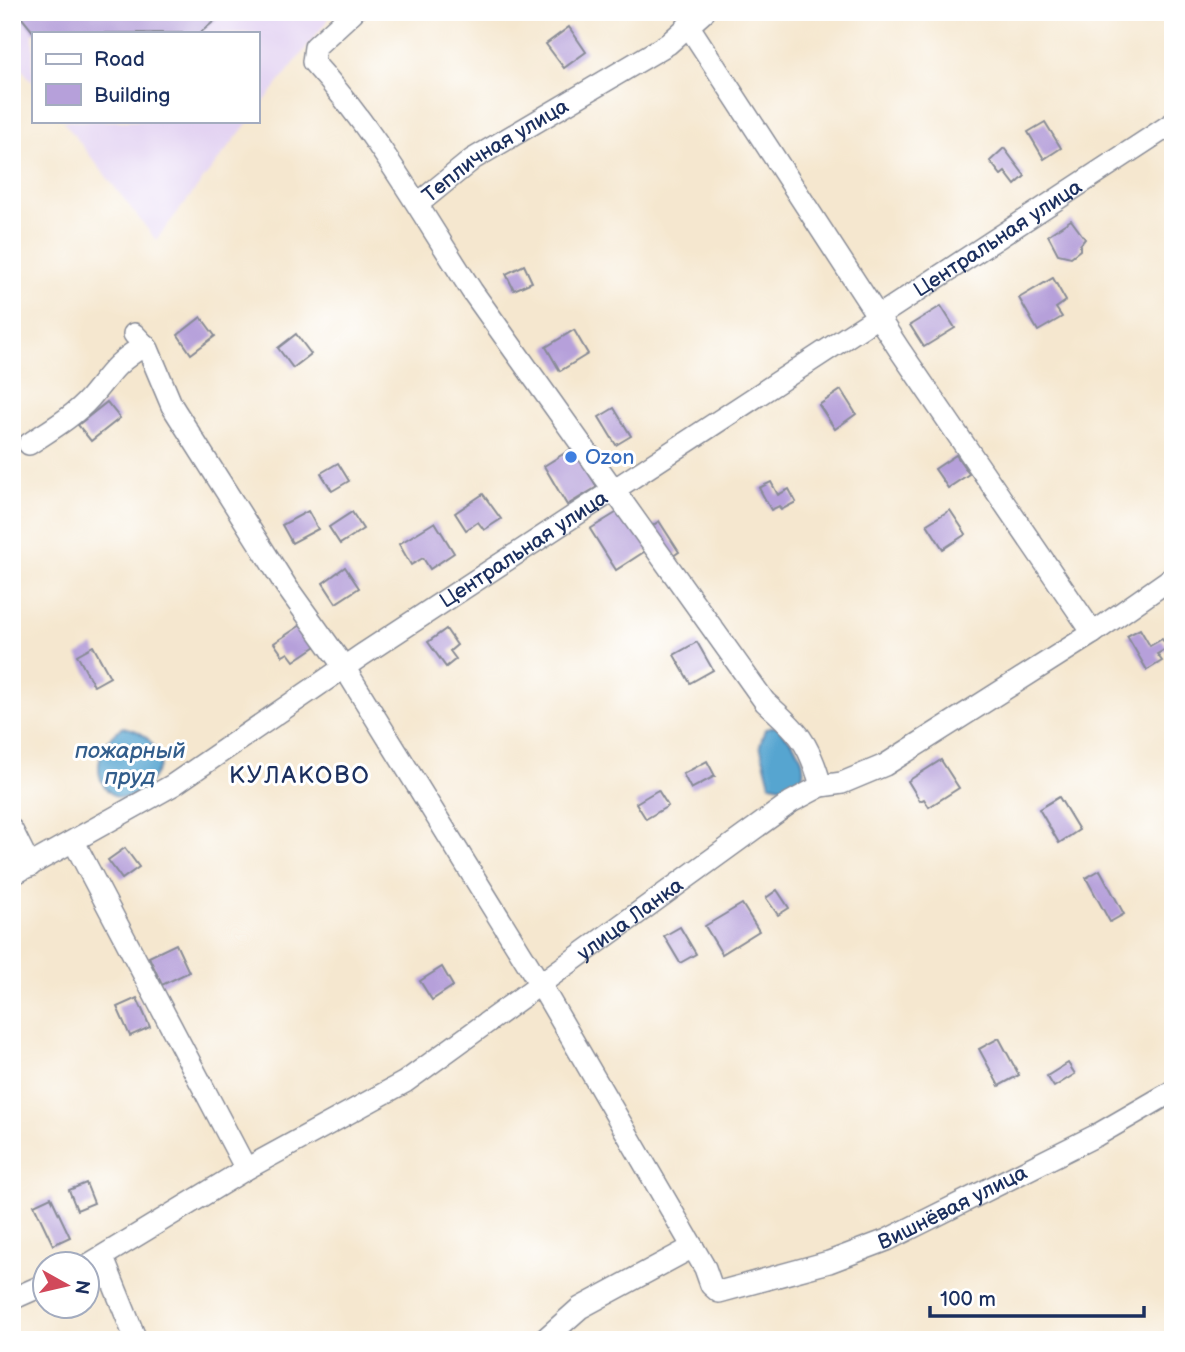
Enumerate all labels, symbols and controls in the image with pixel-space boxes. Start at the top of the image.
legend [32,32,259,122]
text: Road [94,47,145,72]
text: Building [94,83,170,108]
street label: Тепличная улица [417,93,574,208]
street label: Центральная улица [909,174,1087,303]
place label: Ozon [585,445,634,470]
marker: Ozon [563,449,579,465]
street label: Центральная улица [435,485,613,614]
water label: пожарный пруд [75,737,185,791]
district label: КУЛАКОВО [229,761,371,790]
street label: улица Ланка [572,872,689,966]
street label: Вишнёвая улица [875,1160,1032,1255]
north arrow [32,1250,102,1320]
scale bar [930,1275,1143,1319]
text: N [69,1278,94,1296]
text: 100 m [940,1287,996,1312]

